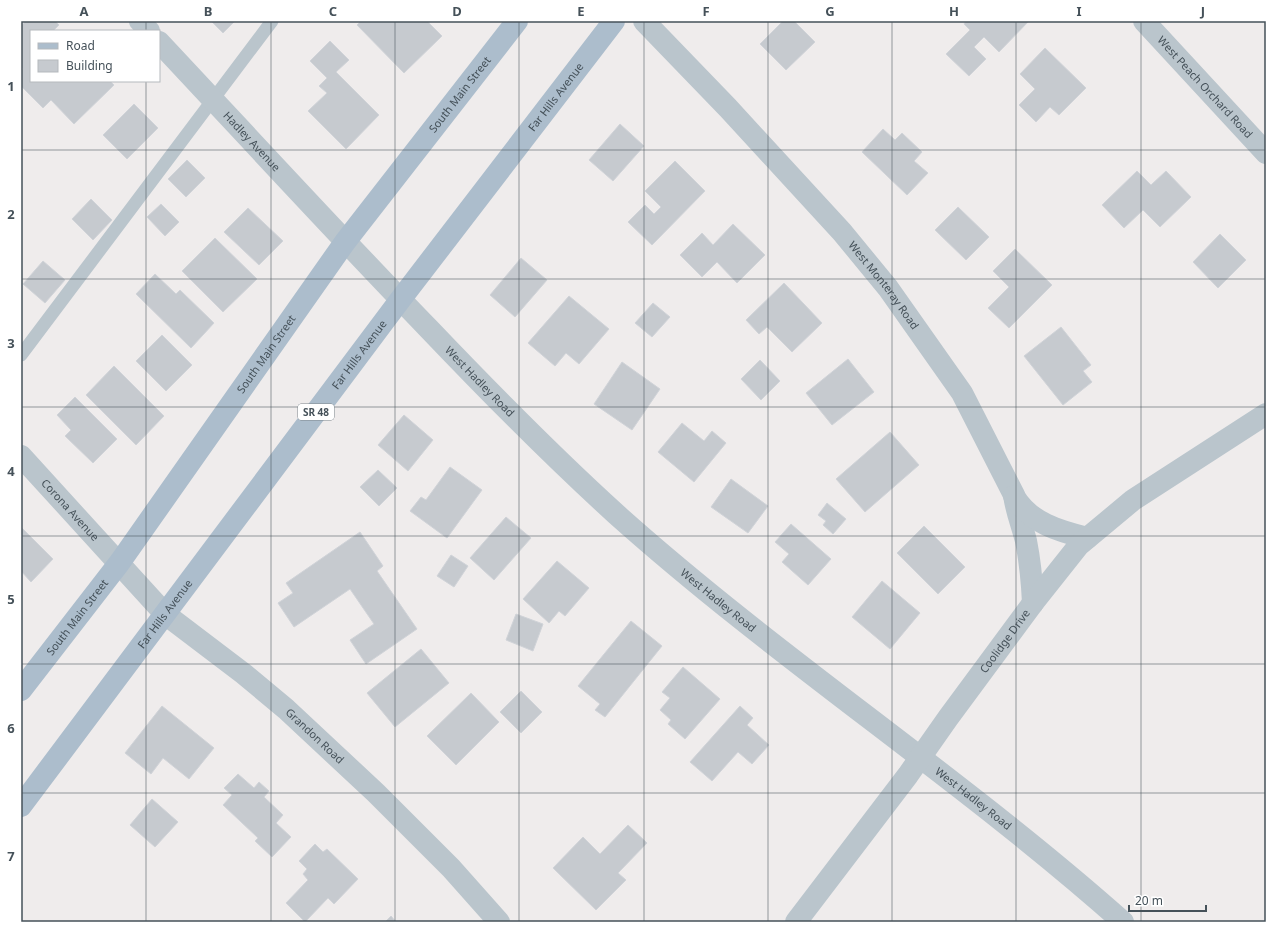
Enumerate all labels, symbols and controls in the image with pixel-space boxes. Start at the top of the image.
text: A [80,2,89,20]
text: B [204,2,212,20]
text: C [329,2,337,20]
text: D [452,2,462,20]
text: E [577,2,585,20]
text: F [702,2,710,20]
text: G [825,2,835,20]
text: H [949,2,959,20]
text: I [1076,2,1082,20]
text: J [1200,2,1205,20]
legend [30,30,160,82]
street label: West Peach Orchard Road [1154,32,1256,141]
text: Road [66,37,95,54]
street label: South Main Street [425,53,494,135]
text: Building [66,57,113,74]
street label: Far Hills Avenue [524,59,586,134]
text: 1 [7,77,15,95]
street label: Hadley Avenue [220,108,284,174]
text: 2 [7,205,15,223]
street label: West Monteray Road [845,238,923,332]
street label: South Main Street [233,312,299,396]
street label: Far Hills Avenue [328,317,390,392]
text: 3 [7,334,15,352]
street label: West Hadley Road [442,343,518,420]
road number: SR 48 [298,404,334,420]
text: 4 [7,462,15,480]
street label: Corona Avenue [38,475,103,544]
street label: West Hadley Road [678,565,760,635]
street label: South Main Street [43,576,111,658]
street label: Far Hills Avenue [134,576,195,651]
text: 5 [7,590,15,608]
street label: Coolidge Drive [976,606,1033,676]
street label: Grandon Road [283,704,348,767]
text: 6 [7,719,15,737]
street label: West Hadley Road [932,763,1015,833]
text: 7 [7,847,15,865]
scale bar [1129,887,1206,913]
text: 20 m [1135,892,1163,909]

